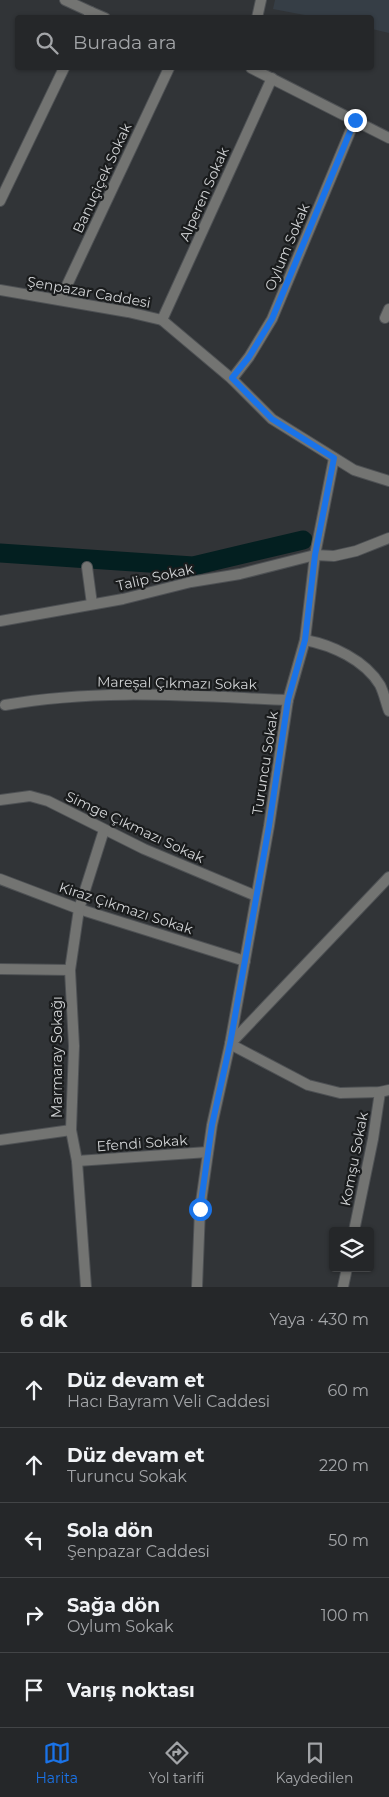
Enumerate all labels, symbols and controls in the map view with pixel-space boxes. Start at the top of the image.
search box [15,15,374,70]
icon: search [33,29,61,57]
text: Burada ara [73,31,177,54]
route end [344,109,367,132]
street label: Banuçiçek Sokak [69,119,136,236]
street label: Alperen Sokak [175,144,233,244]
street label: Oylum Sokak [260,200,314,293]
street label: Şenpazar Caddesi [26,272,152,312]
street label: Talip Sokak [115,559,196,595]
street label: Mareşal Çıkmazı Sokak [97,673,258,693]
street label: Turuncu Sokak [248,709,282,816]
street label: Simge Çıkmazı Sokak [63,787,208,867]
street label: Kiraz Çıkmazı Sokak [57,878,196,938]
street label: Marmaray Sokağı [48,996,66,1118]
street label: Komşu Sokak [336,1110,372,1208]
street label: Efendi Sokak [96,1131,189,1155]
route start [189,1198,212,1221]
map controls [329,1227,374,1272]
button: layers [329,1227,374,1272]
text: 6 dk [20,1307,68,1332]
text: Yaya · 430 m [269,1310,369,1329]
text: Düz devam et [67,1369,205,1392]
icon: ahead [20,1376,48,1404]
text: 60 m [327,1381,369,1400]
text: Hacı Bayram Veli Caddesi [67,1392,270,1411]
text: Düz devam et [67,1444,205,1467]
icon: ahead [20,1451,48,1479]
text: 220 m [319,1456,369,1475]
text: Turuncu Sokak [67,1467,187,1486]
text: Sola dön [67,1519,153,1542]
icon: left [20,1526,48,1554]
text: 50 m [328,1531,369,1550]
text: Şenpazar Caddesi [67,1542,210,1561]
text: Sağa dön [67,1594,160,1617]
icon: right [20,1601,48,1629]
text: 100 m [321,1606,369,1625]
text: Oylum Sokak [67,1617,174,1636]
icon: arrive [20,1676,48,1704]
text: Varış noktası [67,1679,195,1702]
tab: Harita [35,1739,78,1787]
tab: Yol tarifi [149,1739,205,1787]
tab: Kaydedilen [275,1739,354,1787]

